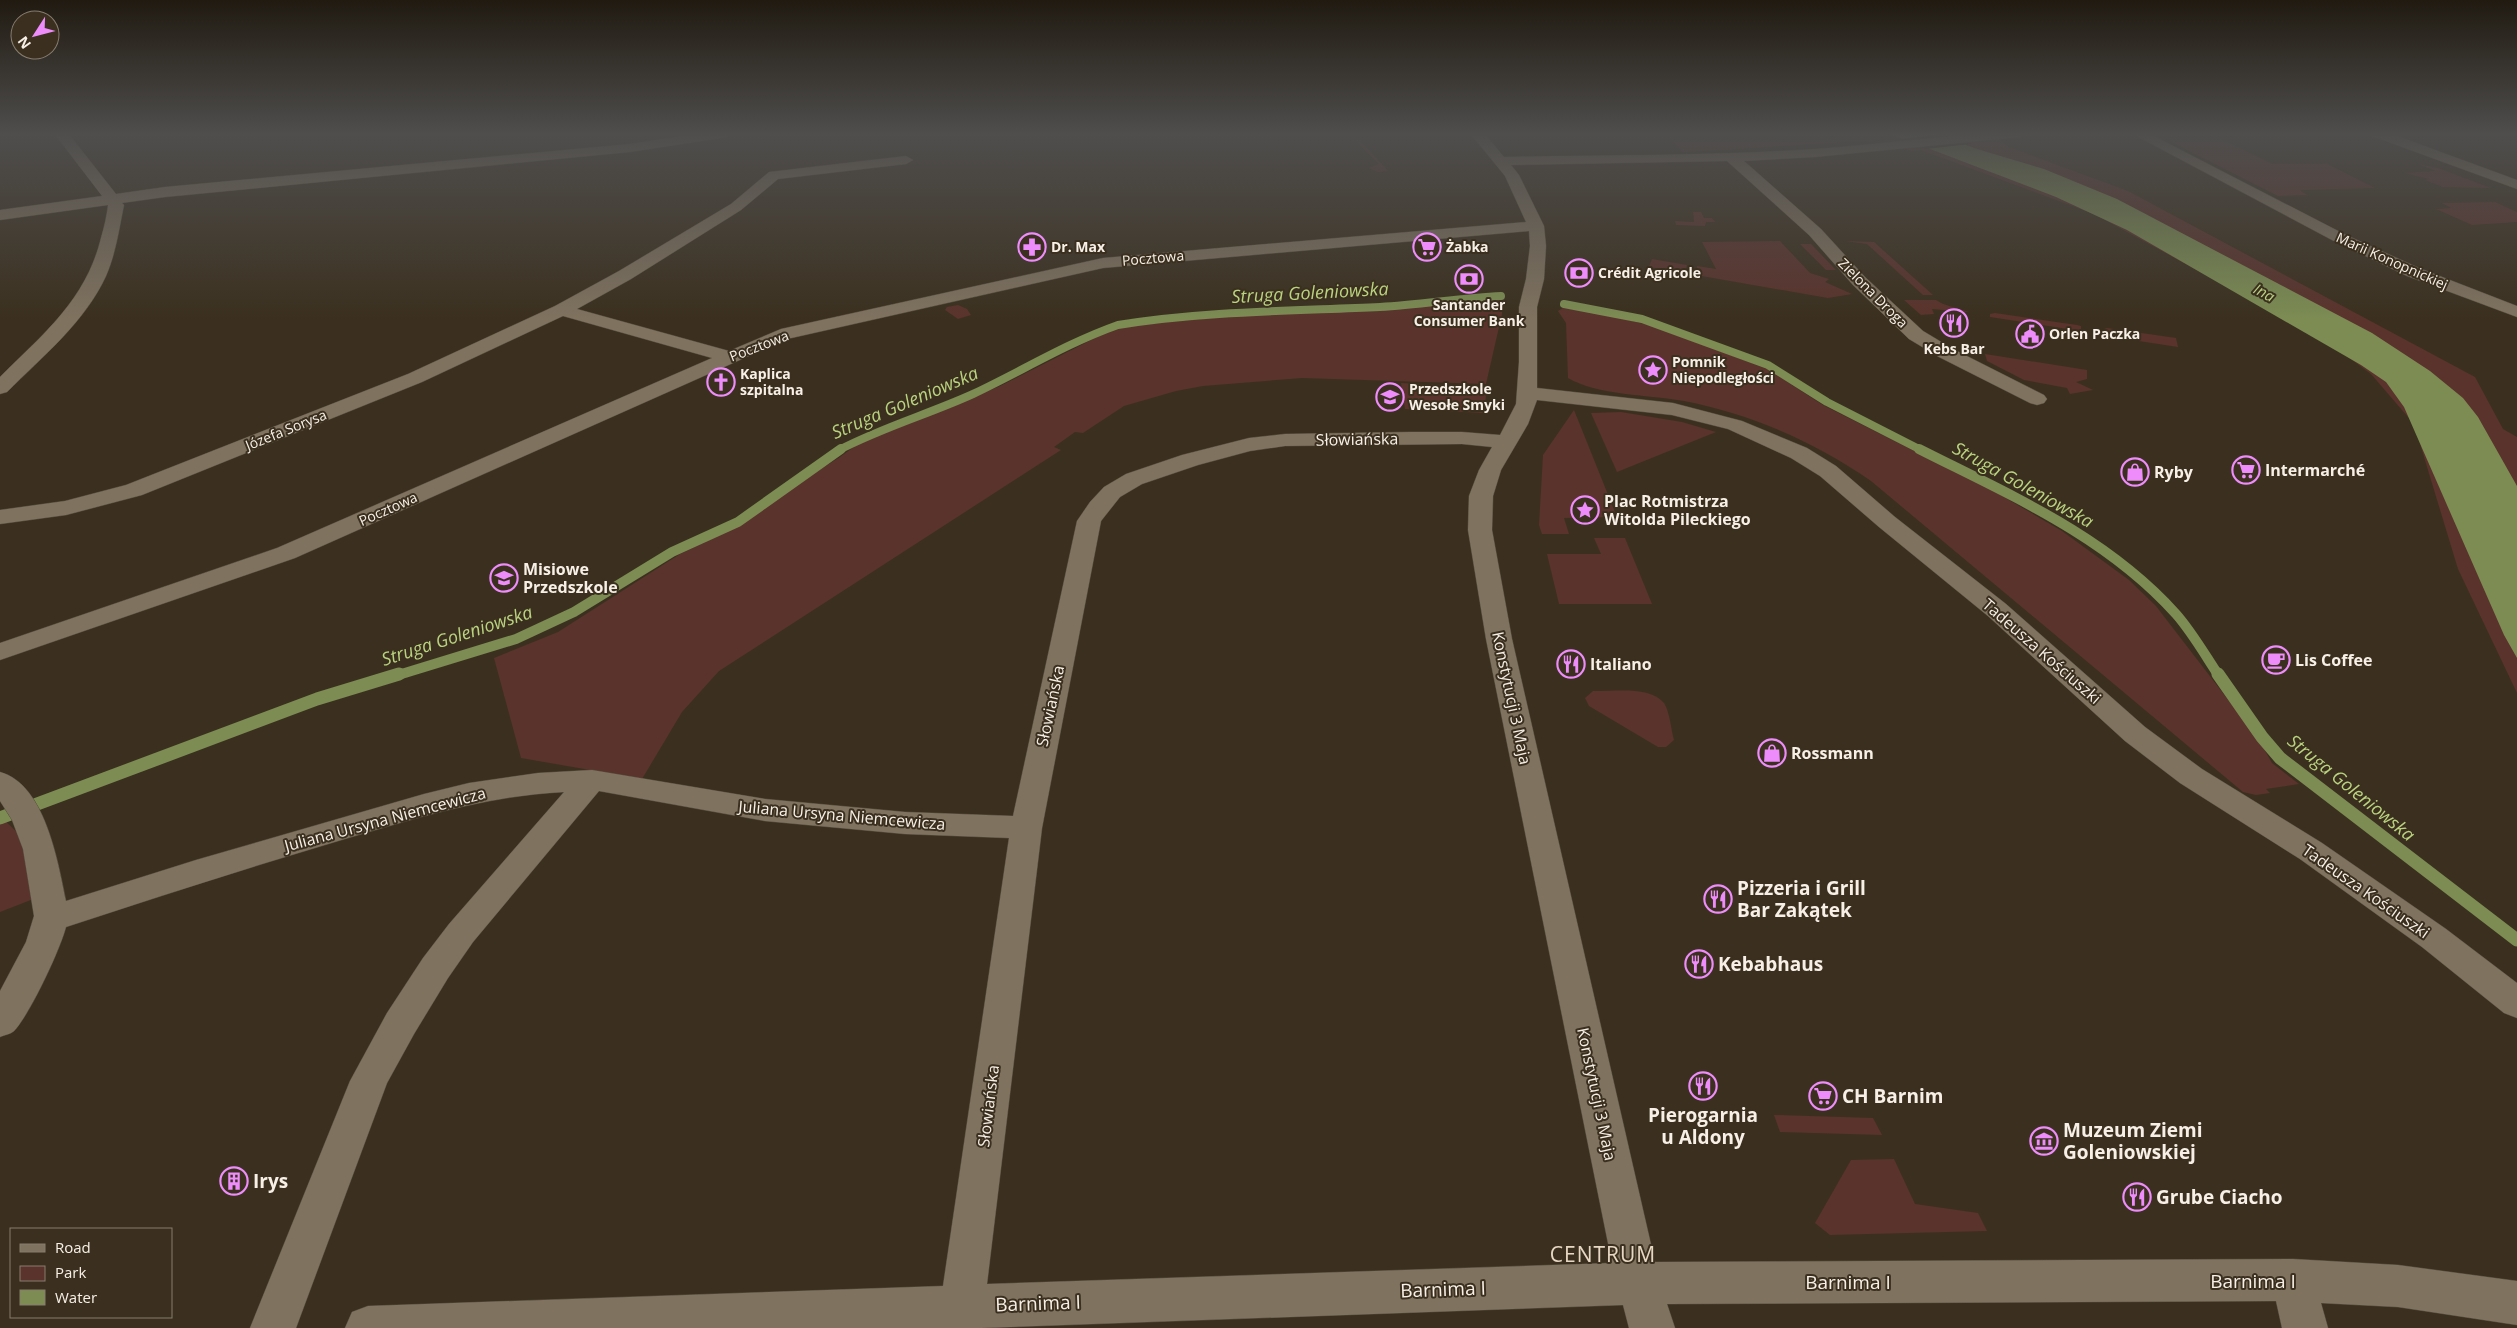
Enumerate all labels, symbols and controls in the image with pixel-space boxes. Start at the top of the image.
north arrow [10,10,60,60]
text: N [13,33,35,53]
street label: Marii Konopnickiej [2333,227,2451,294]
pharmacy icon: Dr. Max [1017,232,1047,262]
supermarket icon: Żabka [1412,232,1442,262]
place label: Dr. Max [1051,237,1106,256]
place label: Żabka [1446,237,1489,256]
street label: Pocztowa [1121,245,1185,270]
street label: Zielona Droga [1834,254,1912,332]
bank icon: Crédit Agricole [1564,258,1594,288]
place label: Crédit Agricole [1598,263,1701,282]
bank icon: Santander Consumer Bank [1454,264,1484,294]
water label: Struga Goleniowska [1231,276,1389,308]
water label: Ina [2250,278,2279,306]
place label: Santander Consumer Bank [1414,295,1525,330]
restaurant icon: Kebs Bar [1939,308,1969,338]
public building icon: Orlen Paczka [2015,319,2045,349]
place label: Orlen Paczka [2049,324,2140,343]
street label: Pocztowa [726,326,791,366]
place label: Kebs Bar [1923,339,1985,358]
place label: Pomnik Niepodległości [1672,352,1774,387]
place icon: Pomnik Niepodległości [1638,355,1668,385]
water label: Struga Goleniowska [828,360,982,444]
place label: Kaplica szpitalna [740,364,803,399]
church icon: Kaplica szpitalna [706,367,736,397]
place label: Przedszkole Wesołe Smyki [1409,379,1505,414]
school or university icon: Przedszkole Wesołe Smyki [1375,382,1405,412]
street label: Józefa Sorysa [241,405,329,455]
street label: Słowiańska [1316,427,1398,451]
water label: Struga Goleniowska [1949,436,2098,533]
supermarket icon: Intermarché [2231,455,2261,485]
shop icon: Ryby [2120,457,2150,487]
place label: Intermarché [2265,459,2365,481]
place label: Ryby [2154,461,2194,483]
street label: Pocztowa [356,487,420,530]
place label: Plac Rotmistrza Witolda Pileckiego [1604,490,1751,530]
place icon: Plac Rotmistrza Witolda Pileckiego [1570,495,1600,525]
place label: Misiowe Przedszkole [523,558,618,598]
school or university icon: Misiowe Przedszkole [489,563,519,593]
street label: Tadeusza Kościuszki [1978,593,2106,709]
water label: Struga Goleniowska [378,599,535,671]
street label: Konstytucji 3 Maja [1487,629,1537,767]
cafe icon: Lis Coffee [2261,645,2291,675]
restaurant icon: Italiano [1556,649,1586,679]
place label: Lis Coffee [2295,649,2372,671]
place label: Italiano [1590,653,1652,675]
street label: Słowiańska [1031,663,1069,749]
water label: Struga Goleniowska [2283,728,2420,846]
shop icon: Rossmann [1757,738,1787,768]
place label: Rossmann [1791,742,1874,764]
street label: Juliana Ursyna Niemcewicza [280,782,488,857]
street label: Juliana Ursyna Niemcewicza [736,795,946,835]
street label: Tadeusza Kościuszki [2298,839,2434,943]
place label: Pizzeria i Grill Bar Zakątek [1737,875,1866,923]
restaurant icon: Pizzeria i Grill Bar Zakątek [1703,884,1733,914]
restaurant icon: Kebabhaus [1684,949,1714,979]
place label: Kebabhaus [1718,951,1823,977]
street label: Konstytucji 3 Maja [1572,1025,1622,1163]
street label: Słowiańska [972,1064,1004,1148]
restaurant icon: Pierogarnia u Aldony [1688,1071,1718,1101]
supermarket icon: CH Barnim [1808,1081,1838,1111]
place label: CH Barnim [1842,1083,1943,1109]
place label: Pierogarnia u Aldony [1648,1102,1758,1150]
place label: Muzeum Ziemi Goleniowskiej [2063,1117,2202,1165]
museum icon: Muzeum Ziemi Goleniowskiej [2029,1126,2059,1156]
building icon: Irys [219,1166,249,1196]
place label: Irys [253,1168,288,1194]
restaurant icon: Grube Ciacho [2122,1182,2152,1212]
place label: Grube Ciacho [2156,1184,2282,1210]
legend [10,1228,172,1318]
text: Road [55,1237,91,1257]
district label: CENTRUM [1550,1240,1656,1268]
text: Park [55,1262,86,1282]
street label: Barnima I [2210,1268,2296,1294]
street label: Barnima I [1805,1269,1891,1295]
street label: Barnima I [1400,1275,1486,1303]
text: Water [55,1287,97,1307]
street label: Barnima I [995,1289,1081,1317]

